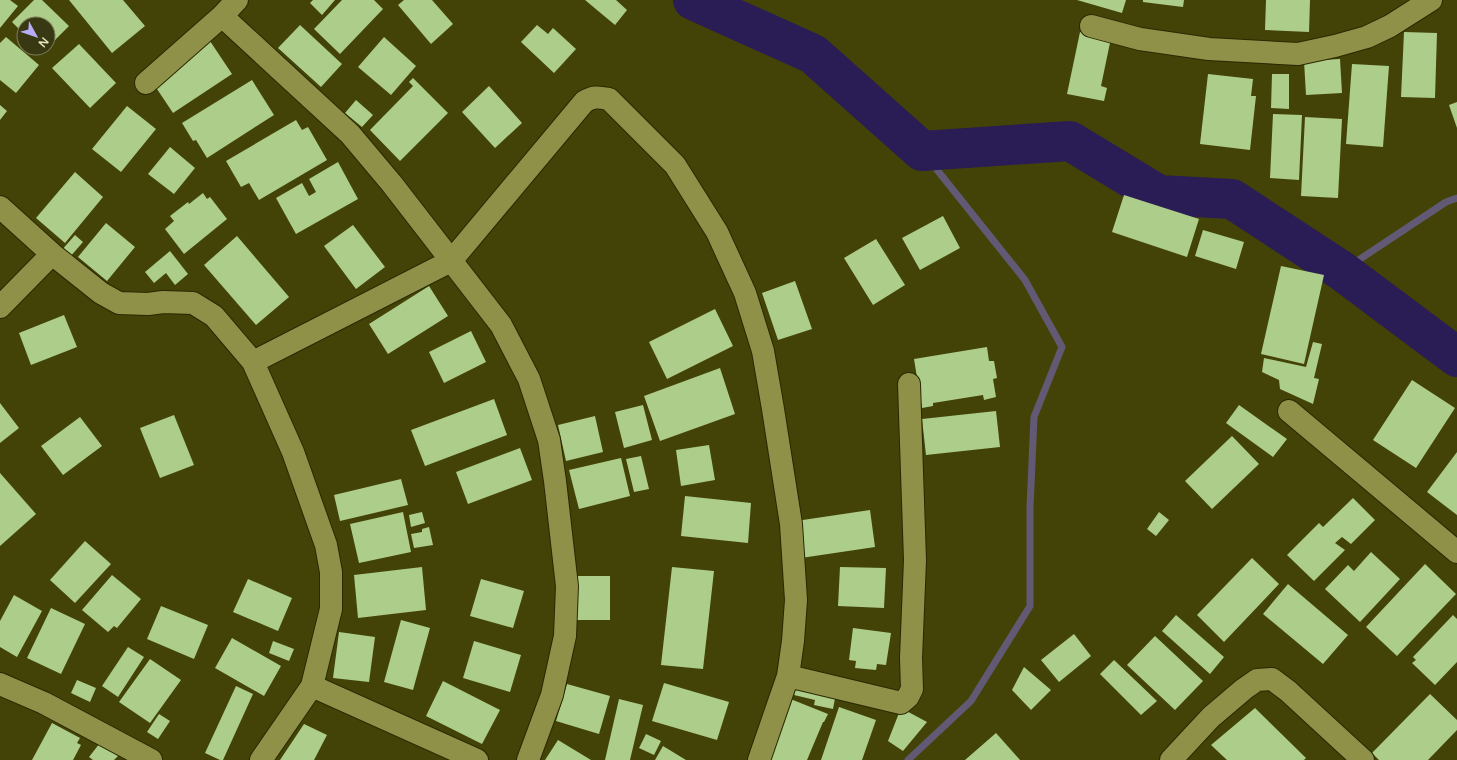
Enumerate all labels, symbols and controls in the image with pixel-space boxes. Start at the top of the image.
north arrow [16,16,56,56]
text: N [35,35,51,50]

